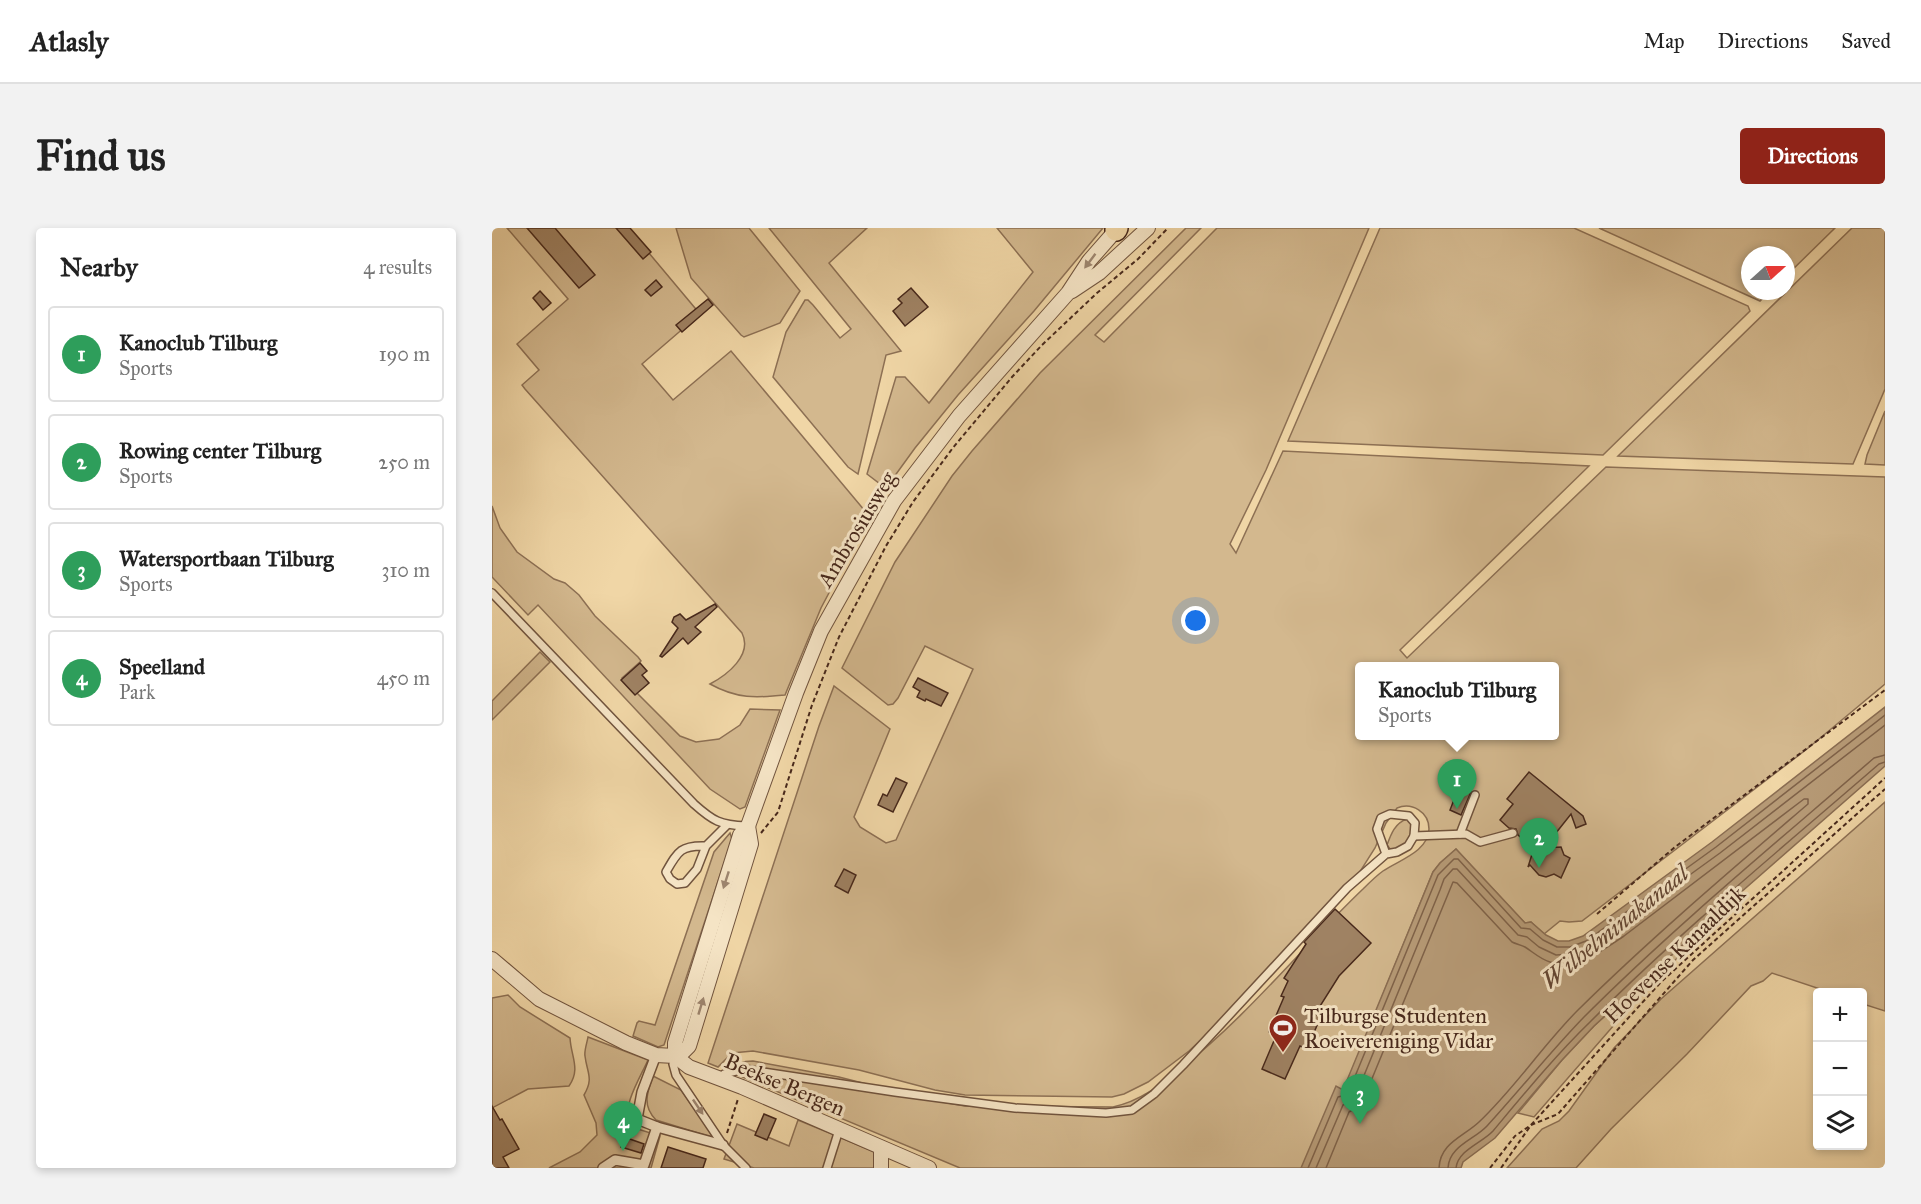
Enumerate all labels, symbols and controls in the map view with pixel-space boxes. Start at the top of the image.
text: Atlasly [30,24,108,59]
text: Map [1644,28,1685,54]
text: Directions [1718,28,1808,54]
text: Saved [1841,28,1891,54]
button: Directions [1740,128,1885,184]
text: Find us [36,130,166,182]
north arrow [1741,246,1795,300]
text: Nearby [60,251,138,283]
one-way arrow [1085,253,1097,268]
text: 4 results [363,255,432,279]
text: Kanoclub Tilburg [119,329,277,356]
text: 1 [78,342,85,366]
text: 190 m [379,342,430,366]
text: Sports [119,356,173,380]
text: Rowing center Tilburg [119,437,321,464]
text: 2 [77,450,86,474]
text: 250 m [378,450,430,474]
text: Sports [119,464,173,488]
street label: Ambrosiusweg [811,466,902,593]
text: Watersportbaan Tilburg [119,545,333,572]
text: 3 [78,558,86,582]
text: 310 m [381,558,430,582]
text: Sports [119,572,173,596]
your location [1181,606,1210,635]
text: Speelland [119,653,205,680]
popup [1355,662,1559,740]
text: 4 [76,666,87,690]
text: 450 m [377,666,430,690]
text: Kanoclub Tilburg [1378,676,1536,703]
text: Park [119,680,155,704]
text: Sports [1378,703,1431,727]
pin: 1 [1438,760,1476,809]
pin: 2 [1520,818,1558,868]
water label: Wilhelminakanaal [1535,857,1697,995]
one-way arrow [721,871,730,889]
street label: Hoevense Kanaaldijk [1598,879,1751,1029]
map controls [1813,988,1867,1150]
button: + [1813,988,1867,1042]
one-way arrow [697,997,706,1015]
place label: Tilburgse Studenten Roeivereniging Vidar [1304,1002,1494,1054]
sports icon: Tilburgse Studenten Roeivereniging Vidar [1267,1012,1299,1054]
button: − [1813,1042,1867,1096]
street label: Beekse Bergen [721,1047,849,1122]
pin: 3 [1340,1074,1380,1124]
button: layers [1813,1096,1867,1150]
one-way arrow [692,1099,703,1115]
pin: 4 [604,1102,642,1151]

